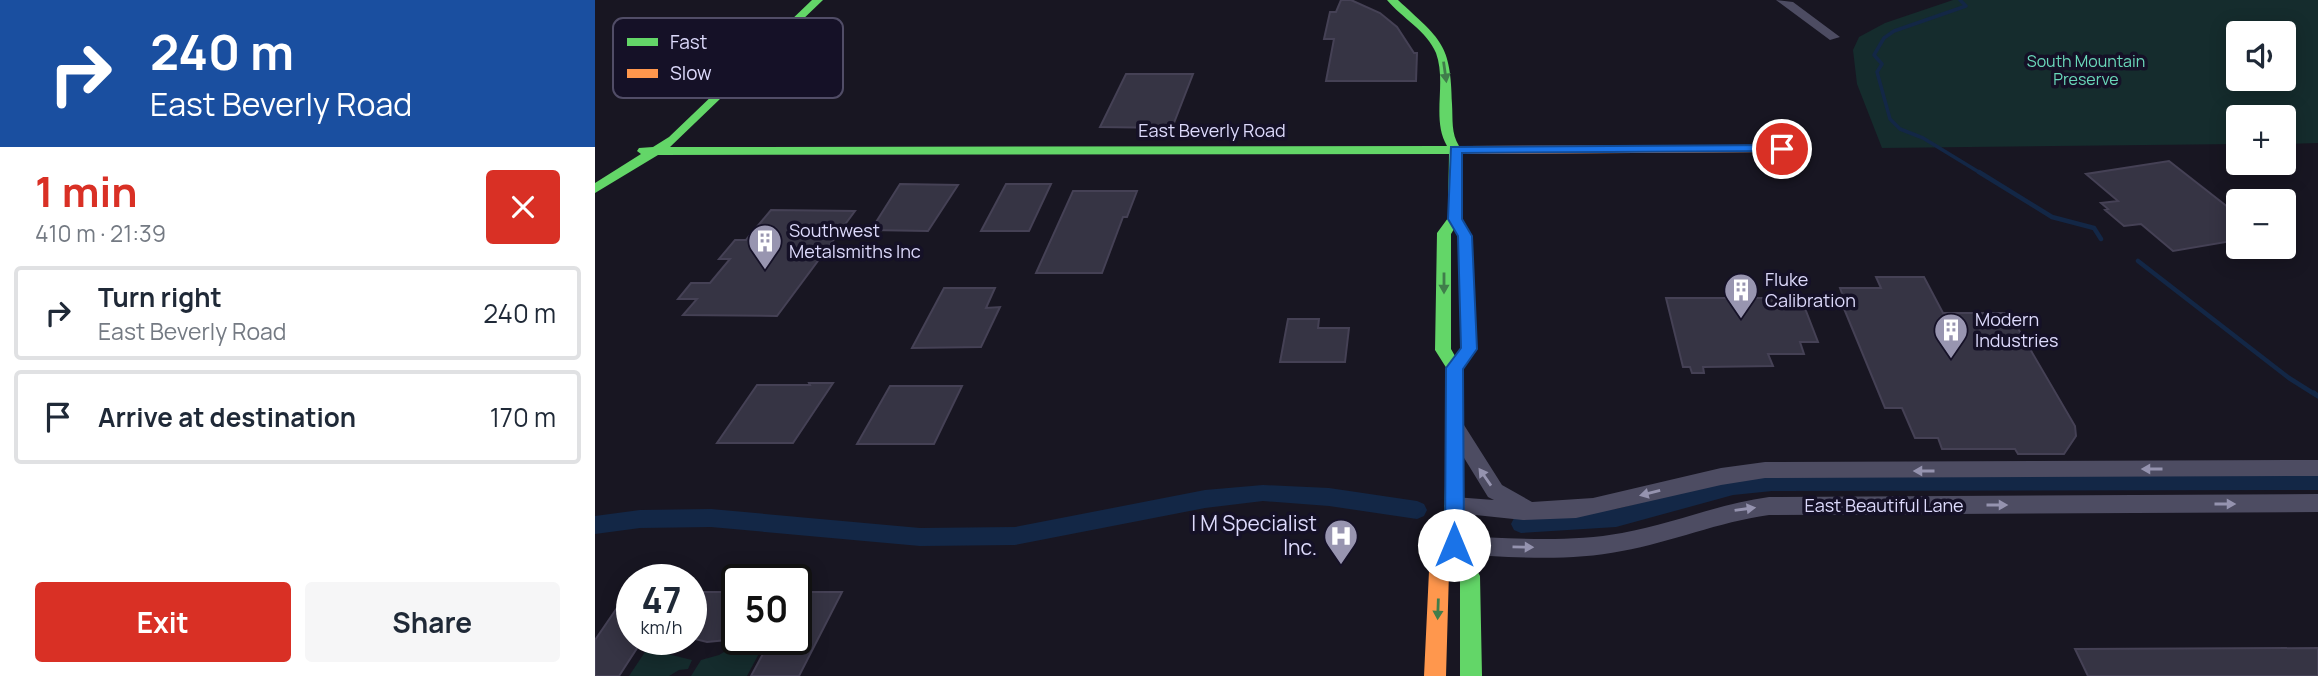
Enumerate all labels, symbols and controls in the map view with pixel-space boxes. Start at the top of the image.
text: 240 m [150,18,294,85]
legend [613,18,843,98]
map controls [2226,21,2296,259]
button: sound [2226,21,2296,91]
icon: right [35,28,126,119]
text: Fast [670,29,707,55]
park label: South Mountain Preserve [2027,50,2145,90]
text: Slow [670,60,712,86]
one-way arrow [1439,61,1450,83]
text: East Beverly Road [150,82,412,126]
button: + [2226,105,2296,175]
street label: East Beverly Road [1138,118,1286,142]
pin [1752,119,1812,179]
icon: arrive [1763,130,1801,168]
text: 1 min [35,162,138,220]
button: close [486,170,560,244]
button: − [2226,189,2296,259]
text: 410 m · 21:39 [35,217,166,249]
place label: Southwest Metalsmiths Inc [789,218,921,263]
building icon: Southwest Metalsmiths Inc [746,222,784,271]
place label: Fluke Calibration [1765,267,1856,312]
building icon: Fluke Calibration [1722,271,1760,320]
one-way arrow [1438,272,1450,294]
text: Turn right [98,279,222,315]
icon: right [39,294,77,332]
text: 240 m [483,295,556,331]
place label: Modern Industries [1975,307,2059,352]
building icon: Modern Industries [1932,311,1970,360]
text: East Beverly Road [98,315,286,347]
icon: arrive [39,398,77,436]
text: Arrive at destination [98,399,356,435]
text: 170 m [490,399,556,435]
one-way arrow [2141,463,2163,475]
one-way arrow [1913,465,1935,477]
one-way arrow [1479,468,1492,487]
one-way arrow [1639,488,1660,498]
street label: East Beautiful Lane [1804,493,1964,517]
one-way arrow [2214,498,2236,510]
one-way arrow [1986,499,2008,511]
one-way arrow [1734,504,1756,515]
position arrow [1417,508,1491,582]
place label: I M Specialist Inc. [1191,509,1317,561]
hospital icon: I M Specialist Inc. [1322,517,1360,566]
one-way arrow [1512,541,1534,553]
speed limit sign: 50 [721,564,812,655]
text: 47 [642,576,681,624]
button: Exit [35,582,291,662]
button: Share [305,582,560,662]
one-way arrow [1432,598,1443,620]
text: km/h [641,615,682,639]

